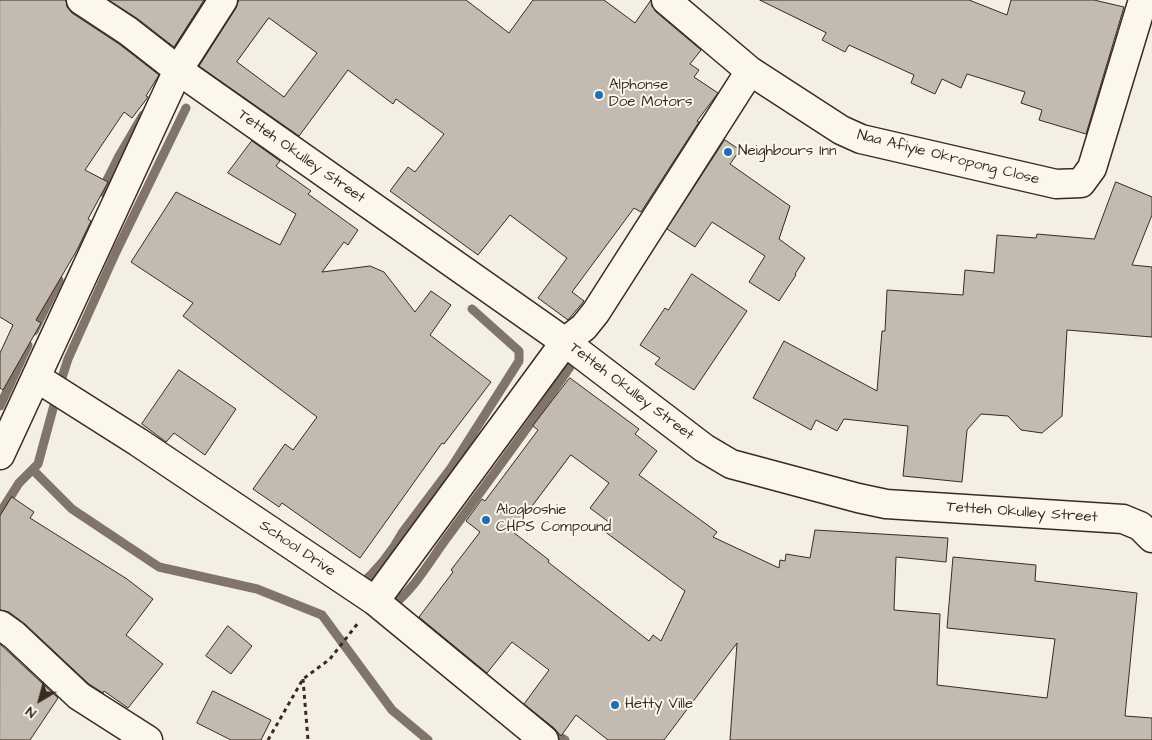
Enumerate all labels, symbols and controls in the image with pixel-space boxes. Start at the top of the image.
place label: Alphonse Doe Motors [609,77,692,112]
marker: Alphonse Doe Motors [593,89,605,101]
street label: Tetteh Okulley Street [234,106,368,208]
street label: Naa Afiyie Okropong Close [855,127,1041,189]
place label: Neighbours Inn [738,143,837,161]
marker: Neighbours Inn [722,146,734,158]
street label: Tetteh Okulley Street [565,339,697,445]
street label: Tetteh Okulley Street [946,499,1098,527]
place label: Alogboshie CHPS Compound [496,502,611,537]
marker: Alogboshie CHPS Compound [480,514,492,526]
street label: School Drive [256,517,338,581]
north arrow [15,675,65,725]
place label: Hetty Ville [625,696,693,714]
marker: Hetty Ville [609,699,621,711]
text: N [21,701,40,723]

